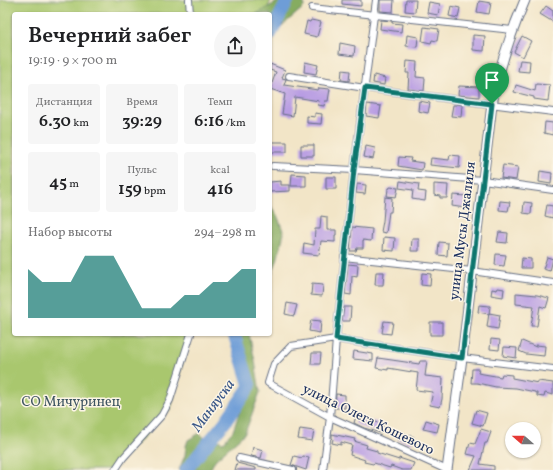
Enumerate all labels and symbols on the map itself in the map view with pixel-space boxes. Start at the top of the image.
pin [475,63,509,104]
street label: улица Мусы Джалиля [445,160,481,302]
water label: Маняуска [187,375,241,437]
street label: улица Олега Кошевого [299,380,437,460]
park label: СО Мичуринец [22,393,121,412]
north arrow [505,422,541,458]

